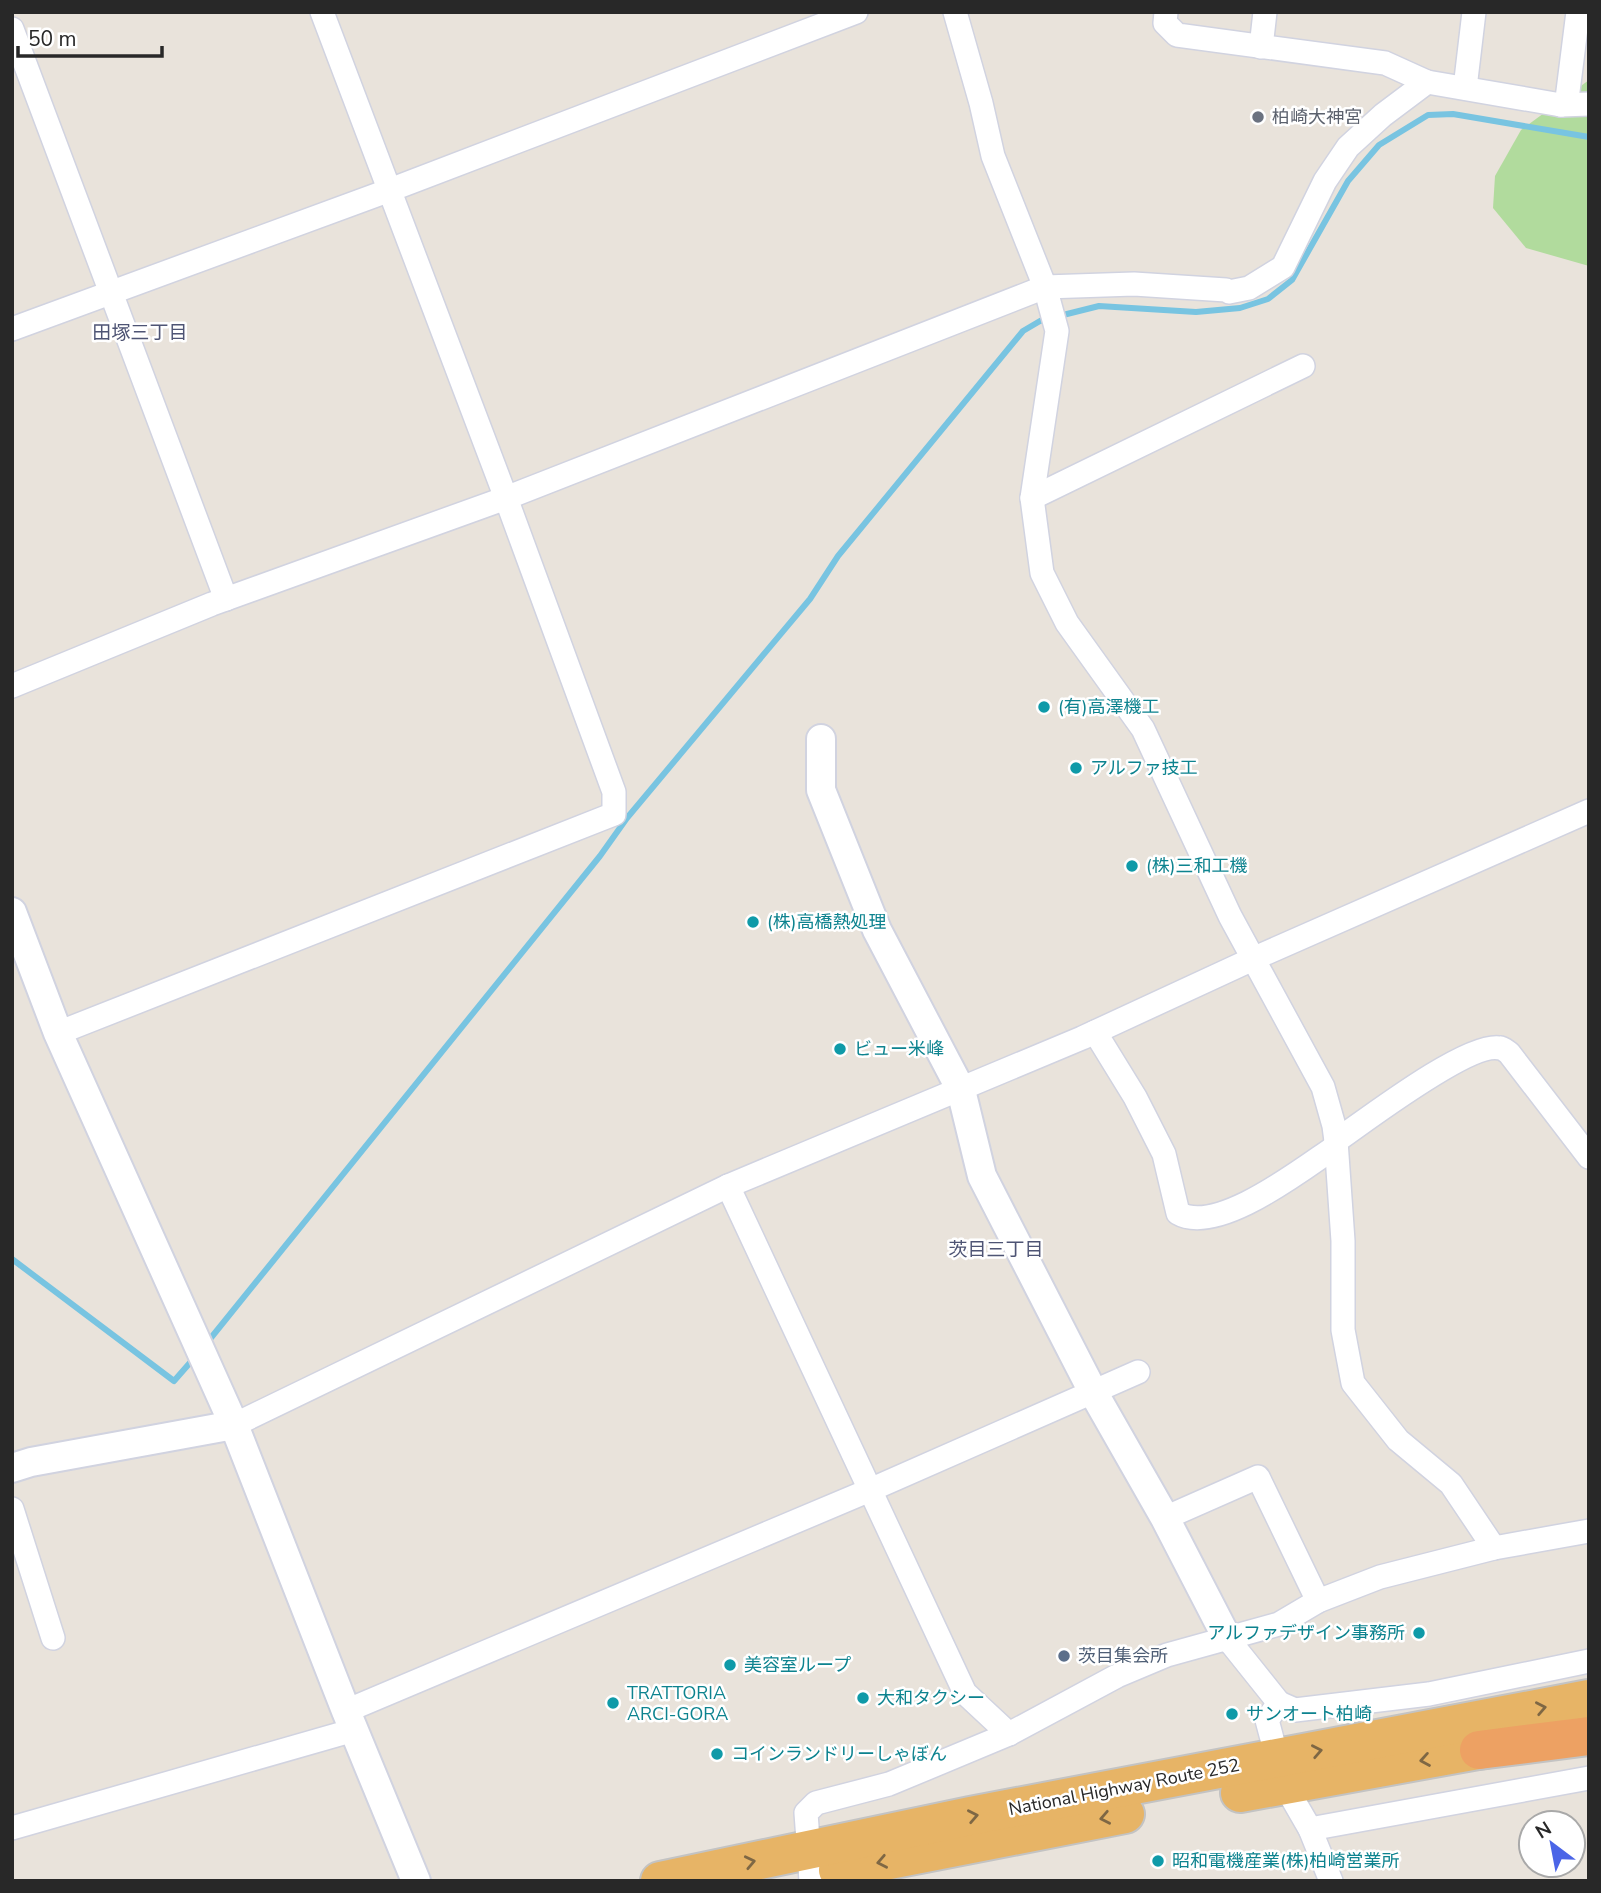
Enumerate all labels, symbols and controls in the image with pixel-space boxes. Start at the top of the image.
scale bar [18,14,161,58]
text: 50 m [28,25,77,53]
place label: 柏崎大神宮 [1272,105,1362,129]
marker: 柏崎大神宮 [1250,109,1266,125]
district label: 田塚三丁目 [92,320,188,346]
place label: (有)高澤機工 [1058,695,1159,719]
marker: (有)高澤機工 [1036,699,1052,715]
place label: アルファ技工 [1090,756,1198,780]
marker: アルファ技工 [1068,760,1084,776]
place label: (株)三和工機 [1146,854,1247,878]
marker: (株)三和工機 [1124,858,1140,874]
place label: (株)高橋熱処理 [767,910,886,934]
marker: (株)高橋熱処理 [745,914,761,930]
place label: ビュー米峰 [854,1037,944,1061]
marker: ビュー米峰 [832,1041,848,1057]
district label: 茨目三丁目 [948,1237,1044,1263]
place label: アルファデザイン事務所 [1207,1621,1405,1645]
marker: アルファデザイン事務所 [1411,1625,1427,1641]
place label: 茨目集会所 [1078,1644,1168,1668]
marker: 茨目集会所 [1056,1648,1072,1664]
place label: 美容室ループ [744,1653,851,1677]
marker: 美容室ループ [722,1657,738,1673]
place label: TRATTORIA ARCI-GORA [627,1681,728,1726]
place label: 大和タクシー [877,1686,985,1710]
marker: 大和タクシー [855,1690,871,1706]
marker: TRATTORIA ARCI-GORA [605,1695,621,1711]
one-way arrow [1535,1701,1547,1716]
place label: サンオート柏崎 [1246,1702,1372,1726]
marker: サンオート柏崎 [1224,1706,1240,1722]
place label: コインランドリーしゃぼん [731,1742,947,1766]
one-way arrow [1311,1744,1323,1759]
marker: コインランドリーしゃぼん [709,1746,725,1762]
one-way arrow [1419,1752,1431,1767]
street label: National Highway Route 252 [1007,1753,1241,1821]
one-way arrow [967,1809,979,1824]
north arrow [1517,1809,1587,1879]
one-way arrow [1099,1810,1111,1825]
text: N [1531,1816,1556,1845]
place label: 昭和電機産業(株)柏崎営業所 [1172,1849,1399,1873]
marker: 昭和電機産業(株)柏崎営業所 [1150,1853,1166,1869]
one-way arrow [876,1854,888,1869]
one-way arrow [744,1855,756,1870]

